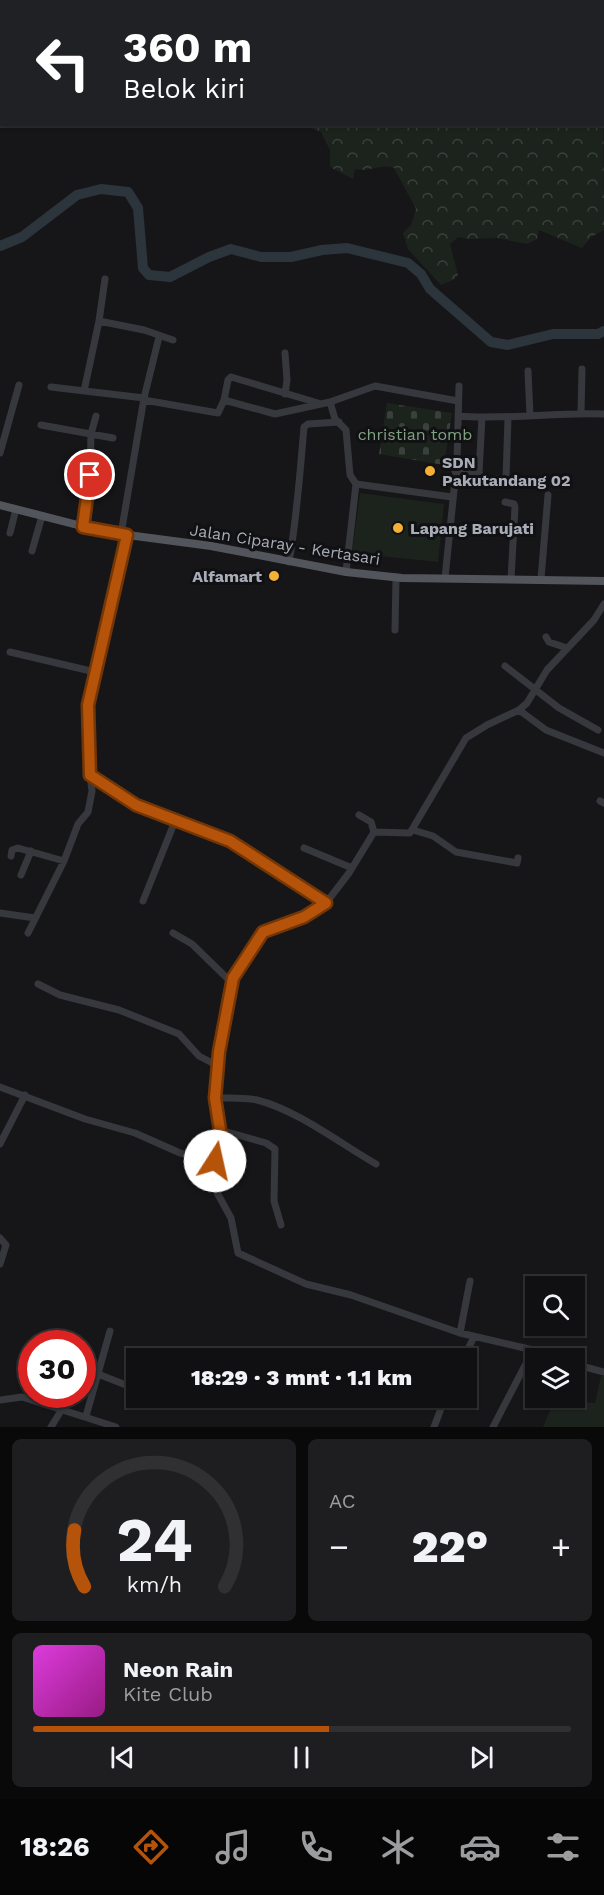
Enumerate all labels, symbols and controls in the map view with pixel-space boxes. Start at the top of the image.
text: 360 m [123,23,252,72]
icon: left [24,24,102,102]
text: Belok kiri [123,73,245,105]
park label: christian tomb [358,425,472,444]
pin [64,449,115,500]
place label: SDN Pakutandang 02 [442,453,571,490]
icon: arrive [73,458,106,491]
marker: SDN Pakutandang 02 [423,464,437,478]
place label: Lapang Barujati [410,519,534,538]
street label: Jalan Ciparay - Kertasari [188,520,381,569]
marker: Lapang Barujati [391,521,405,535]
place label: Alfamart [192,567,262,586]
marker: Alfamart [267,569,281,583]
position arrow [183,1129,247,1193]
map controls [525,1276,585,1408]
button: search [525,1276,585,1336]
speed limit sign: 30 [18,1330,96,1408]
button: layers [525,1348,585,1408]
text: 18:29 · 3 mnt · 1.1 km [191,1365,412,1390]
text: AC [329,1489,355,1513]
text: 24 [116,1503,192,1576]
text: 22° [412,1520,488,1573]
text: − [329,1527,349,1566]
text: + [551,1527,571,1566]
text: km/h [126,1572,182,1597]
text: Neon Rain [123,1657,233,1682]
text: Kite Club [123,1682,213,1706]
icon: previous [106,1741,139,1774]
icon: pause [285,1741,318,1774]
icon: next [465,1741,498,1774]
icon: directions [130,1826,172,1868]
icon: music [212,1826,254,1868]
icon: phone [295,1826,337,1868]
icon: climate [377,1826,419,1868]
icon: car [459,1826,501,1868]
icon: filters [542,1826,584,1868]
text: 18:26 [20,1831,90,1863]

